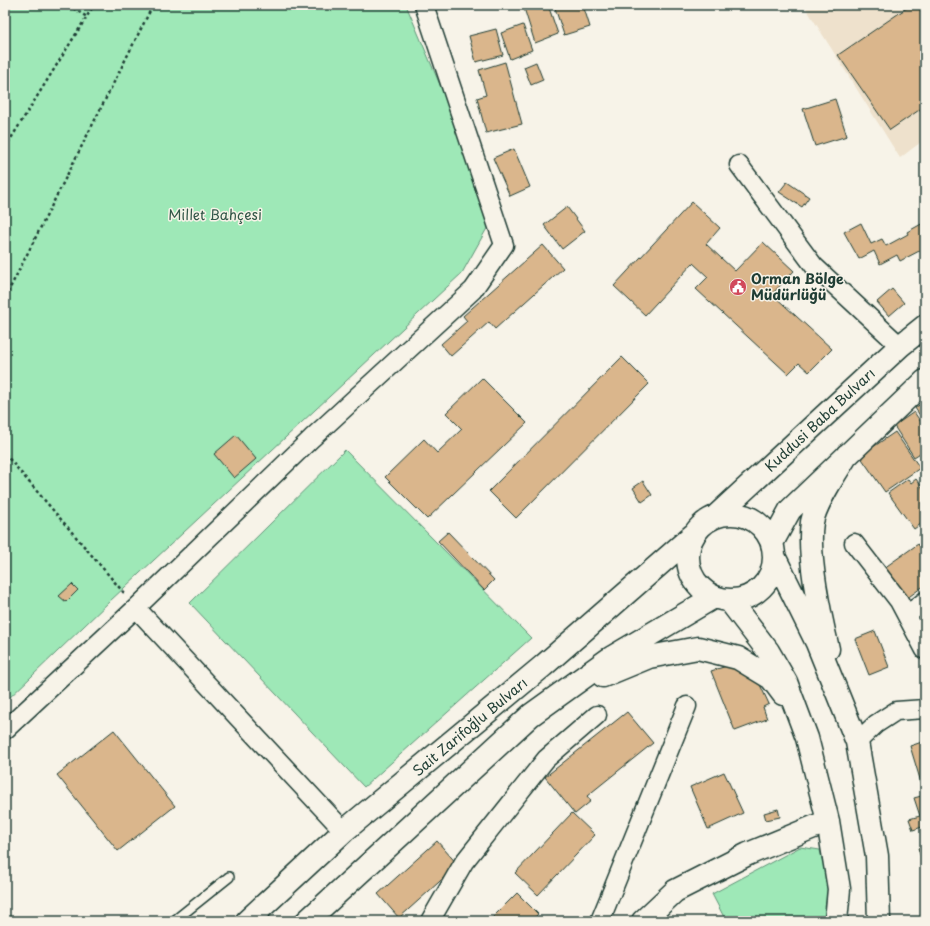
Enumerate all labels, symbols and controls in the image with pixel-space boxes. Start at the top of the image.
park label: Millet Bahçesi [168,204,262,225]
place label: Orman Bölge Müdürlüğü [751,268,844,305]
public building icon: Orman Bölge Müdürlüğü [728,277,748,297]
street label: Kuddusi Baba Bulvarı [760,363,879,476]
street label: Sait Zarifoğlu Bulvarı [408,672,532,781]

